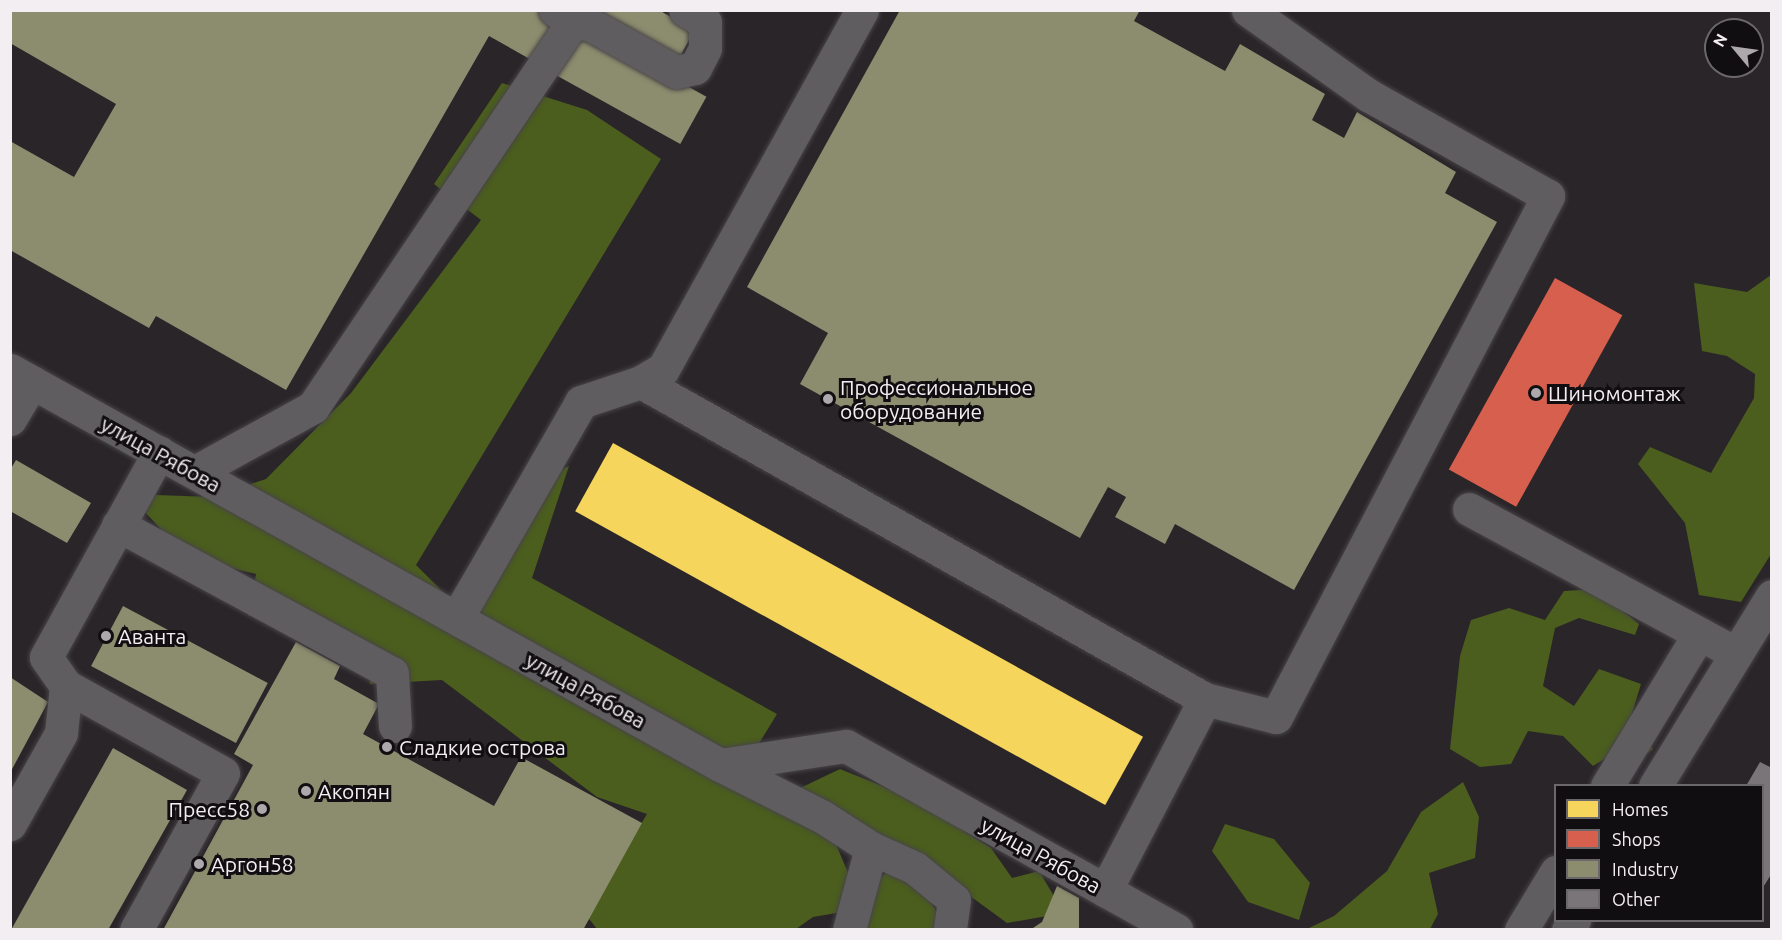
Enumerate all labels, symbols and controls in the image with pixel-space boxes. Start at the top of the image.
north arrow [1704,18,1764,78]
text: N [1709,31,1731,50]
place label: Профессиональное оборудование [840,374,1033,424]
place label: Шиномонтаж [1548,380,1681,406]
marker: Шиномонтаж [1529,386,1543,400]
marker: Профессиональное оборудование [821,392,835,406]
street label: улица Рябова [97,411,225,497]
place label: Аванта [118,623,186,649]
marker: Аванта [99,629,113,643]
street label: улица Рябова [522,647,650,733]
place label: Сладкие острова [399,734,566,760]
marker: Сладкие острова [380,740,394,754]
place label: Акопян [318,778,390,804]
marker: Акопян [299,784,313,798]
legend [1554,784,1764,922]
place label: Пресс58 [168,796,250,822]
text: Homes [1612,799,1668,819]
marker: Пресс58 [255,802,269,816]
street label: улица Рябова [977,812,1105,898]
text: Shops [1612,829,1661,849]
place label: Аргон58 [211,851,294,877]
marker: Аргон58 [192,857,206,871]
text: Industry [1612,859,1678,879]
text: Other [1612,889,1660,909]

